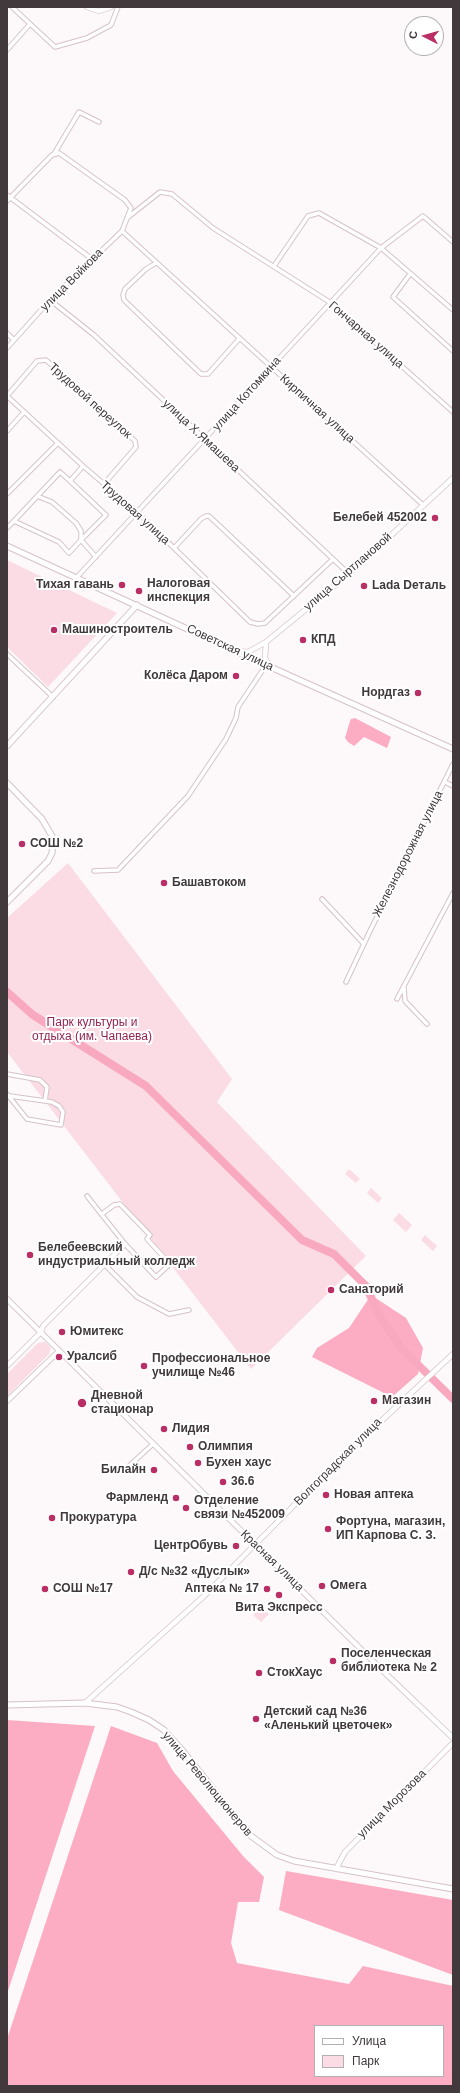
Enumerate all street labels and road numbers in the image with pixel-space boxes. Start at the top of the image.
street label: улица Войкова [38,246,106,314]
street label: Гончарная улица [326,298,406,372]
street label: улица Котомкина [210,354,284,434]
street label: Трудовой переулок [46,360,134,442]
street label: Кирпичная улица [277,372,357,446]
street label: улица Х.Ямашева [159,396,243,476]
street label: Трудовая улица [97,478,173,548]
street label: улица Сыртлановой [301,530,395,614]
street label: Советская улица [184,622,276,674]
street label: Железнодорожная улица [370,788,446,920]
street label: Волгоградская улица [291,1415,385,1509]
street label: Красная улица [237,1527,307,1595]
street label: улица Революционеров [159,1729,255,1839]
street label: улица Морозова [355,1767,429,1841]

